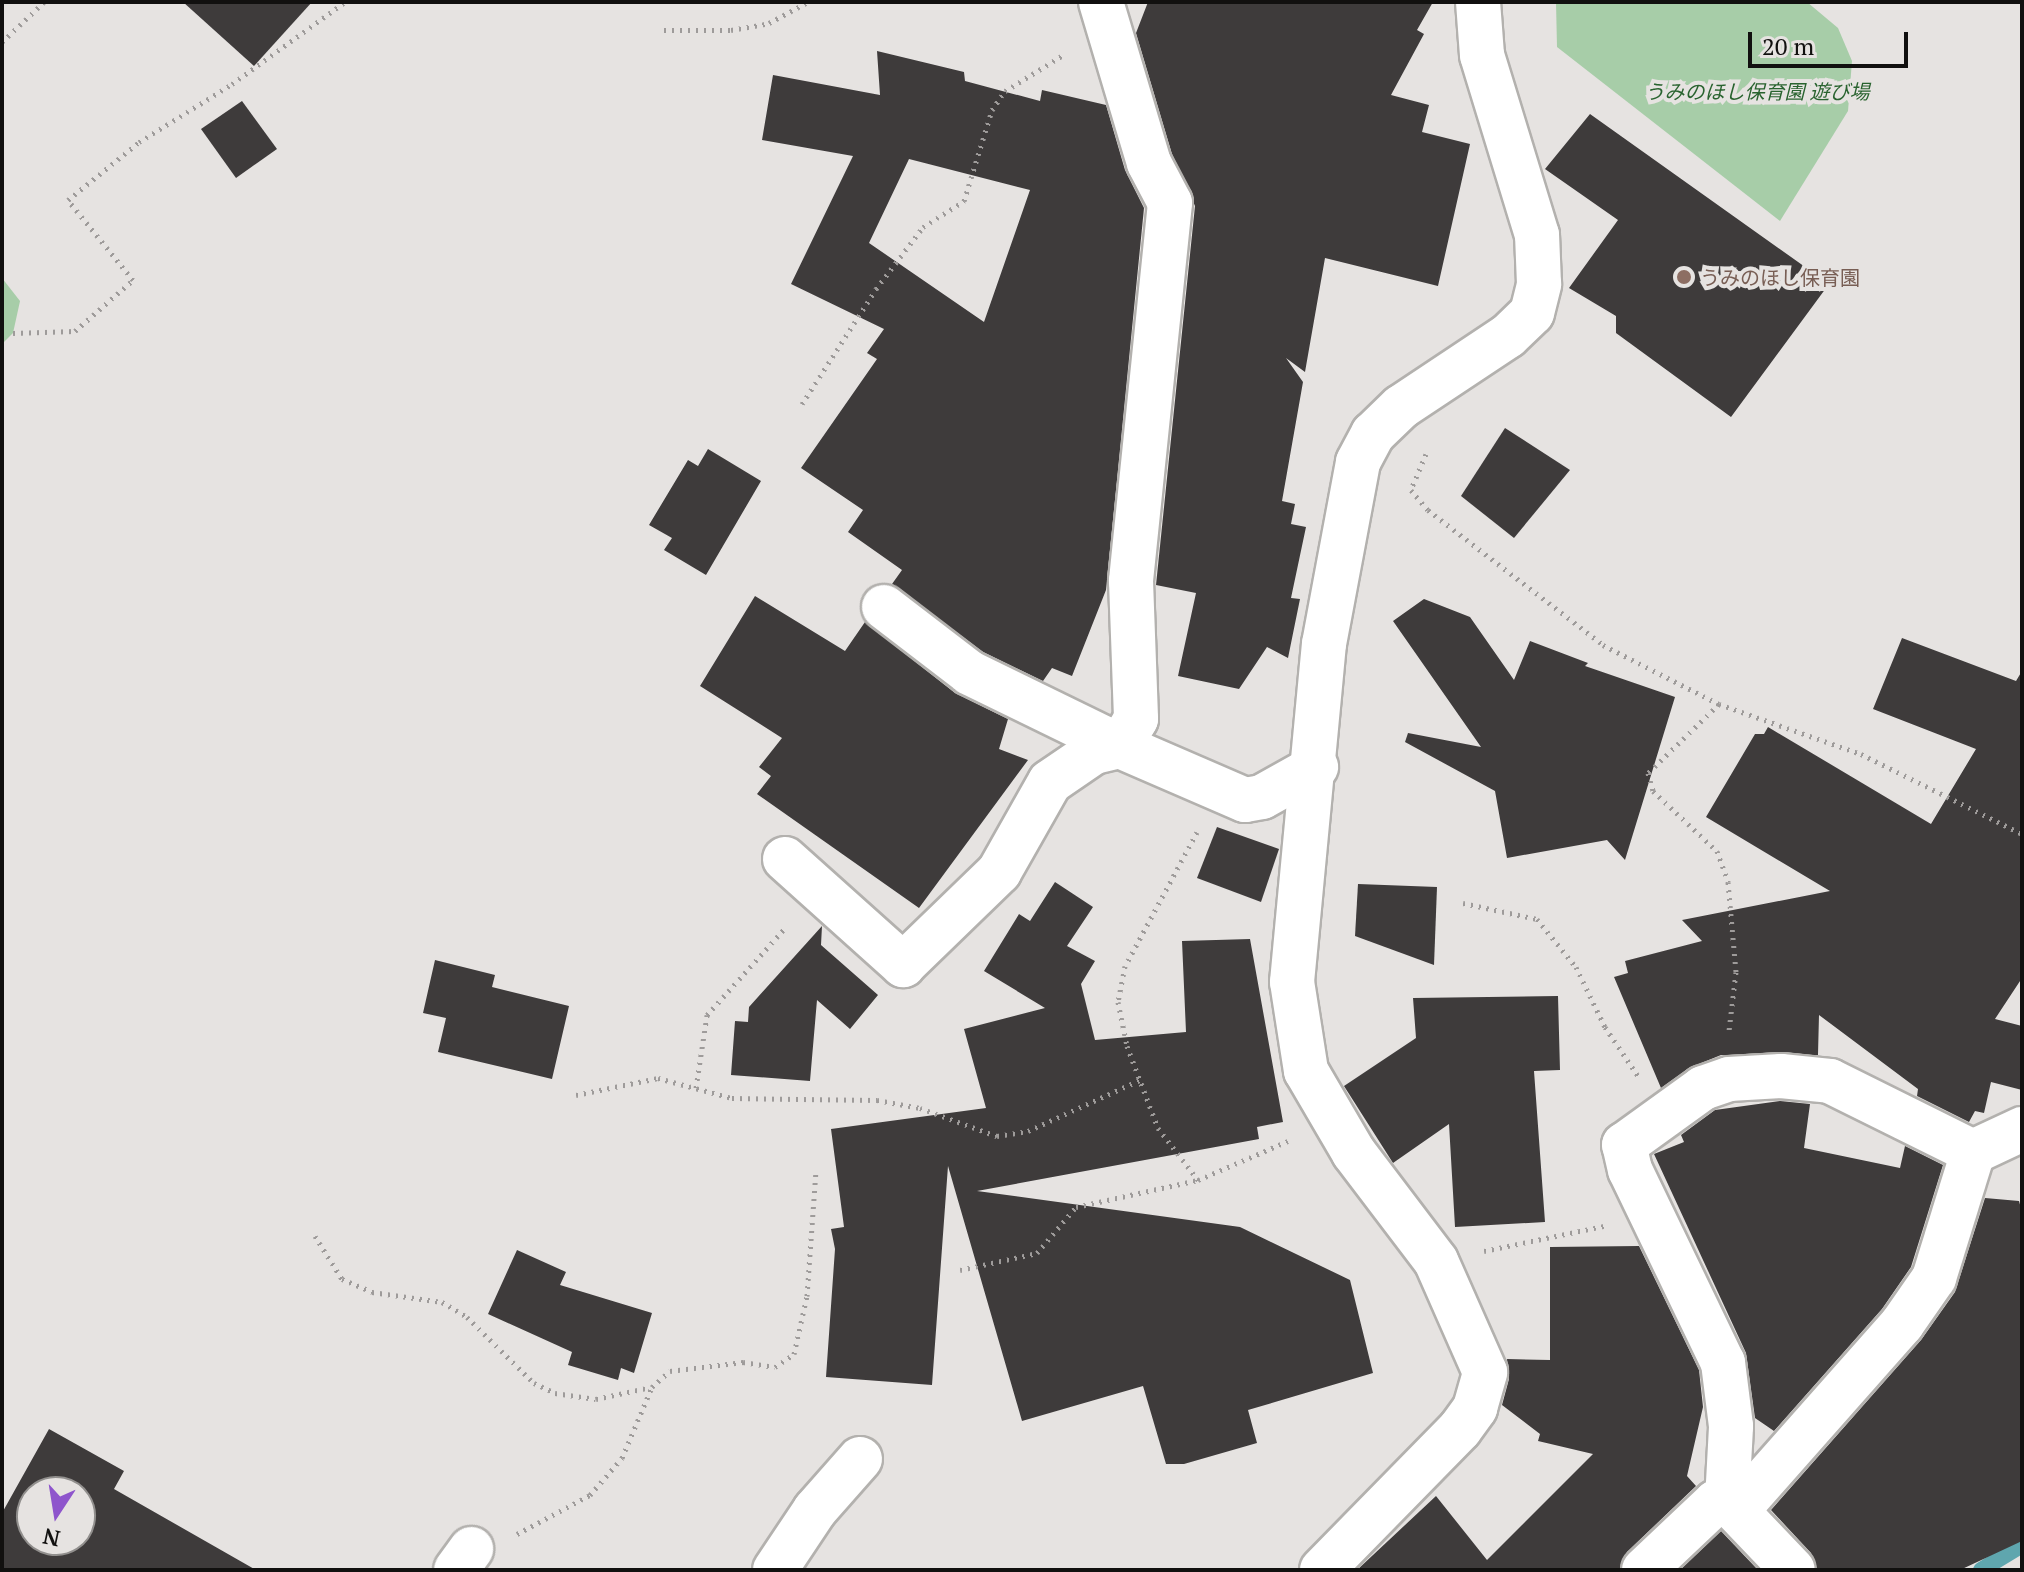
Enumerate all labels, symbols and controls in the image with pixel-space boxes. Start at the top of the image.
scale bar [1752,16,1912,66]
text: 20 m [1762,30,1814,62]
park label: うみのほし保育園 遊び場 [1645,79,1869,103]
place label: うみのほし保育園 [1700,265,1860,289]
marker: うみのほし保育園 [1675,268,1693,286]
north arrow [16,1476,96,1556]
text: N [40,1522,62,1554]

